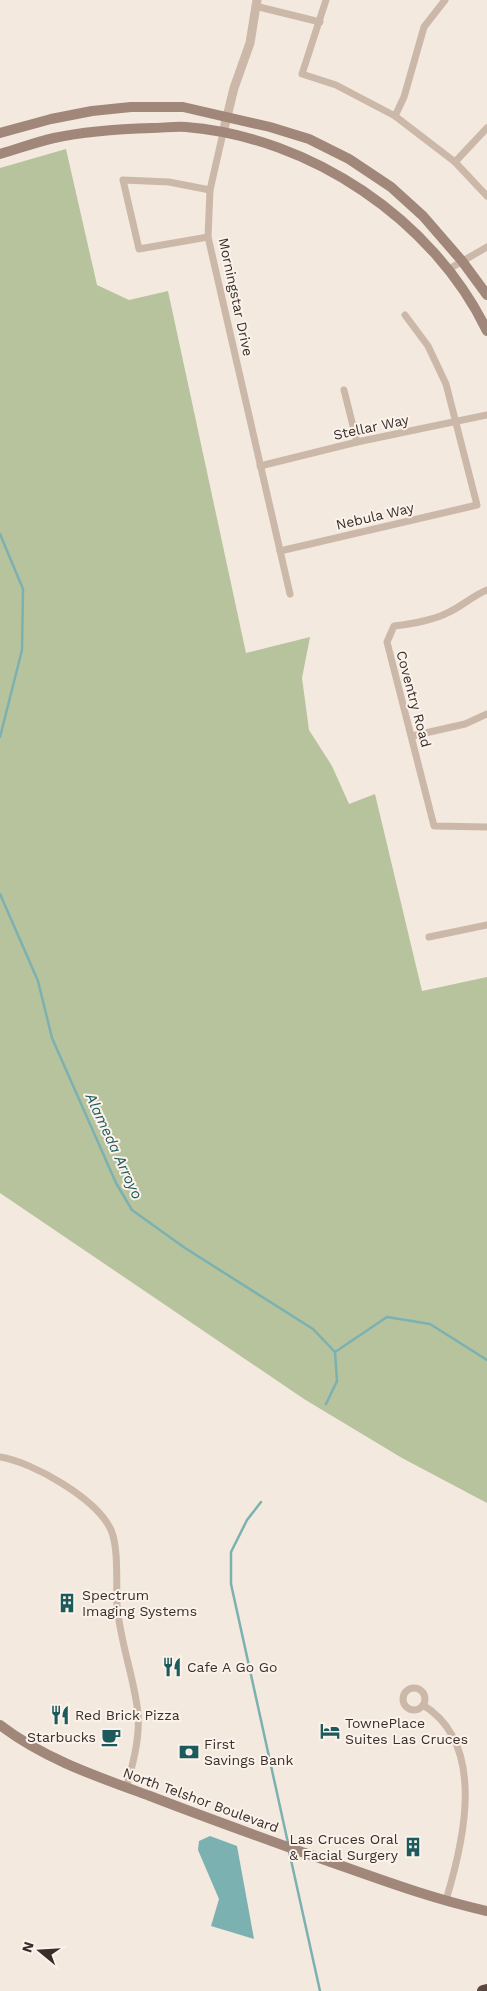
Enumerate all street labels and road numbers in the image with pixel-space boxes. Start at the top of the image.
street label: Morningstar Drive [216,236,256,358]
street label: Stellar Way [332,411,411,443]
street label: Nebula Way [334,499,416,533]
street label: Coventry Road [393,649,435,749]
street label: North Telshor Boulevard [121,1764,281,1836]

